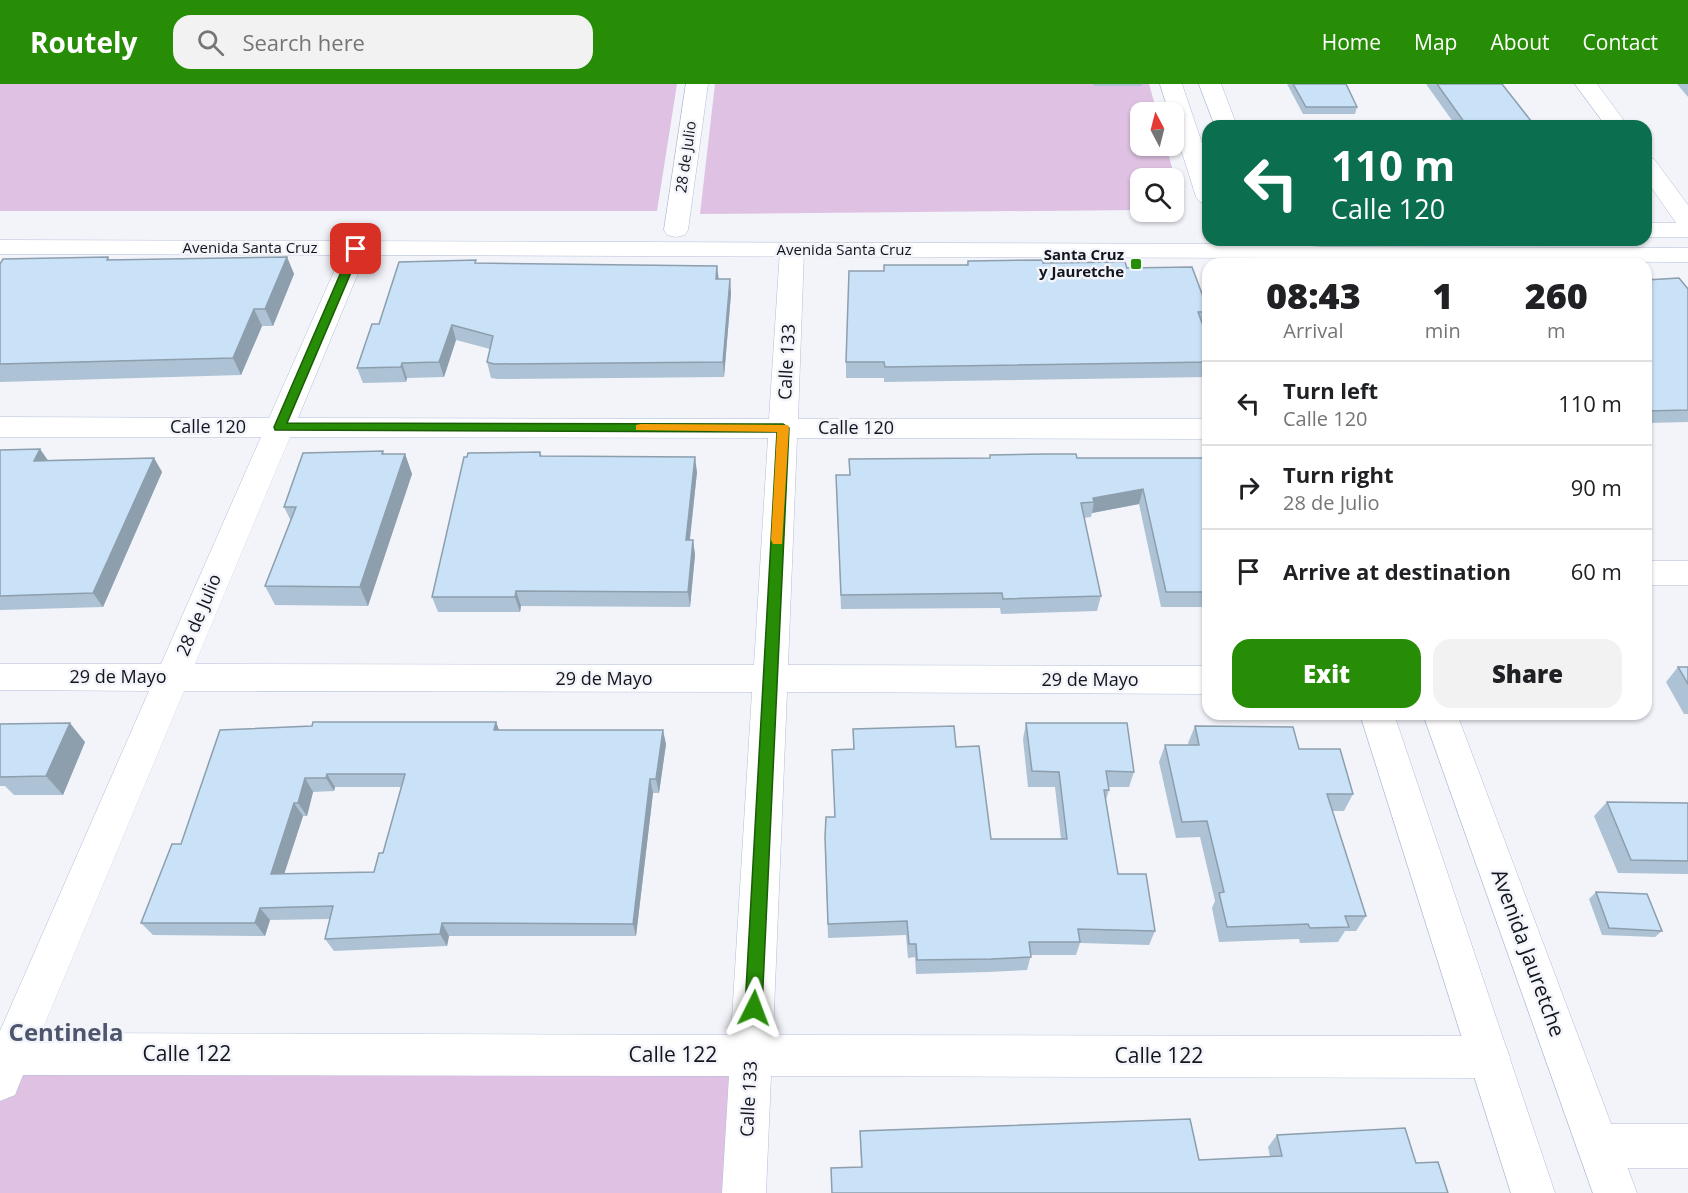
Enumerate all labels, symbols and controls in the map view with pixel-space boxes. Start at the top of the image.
search box [173,15,593,69]
text: Routely [30,23,137,61]
icon: search [194,26,227,59]
text: Search here [242,27,365,57]
text: Home [1322,28,1381,56]
text: Map [1414,28,1457,56]
text: About [1490,28,1550,56]
text: Contact [1583,28,1658,56]
north arrow [1130,102,1184,156]
map controls [1130,102,1184,222]
street label: 28 de Julio [670,120,700,194]
text: 110 m [1331,136,1455,193]
icon: left [1232,144,1310,222]
button: search [1130,168,1184,222]
text: Calle 120 [1331,190,1445,227]
pin [330,223,381,274]
icon: arrive [339,232,372,265]
street label: Avenida Santa Cruz [183,237,317,257]
street label: Avenida Santa Cruz [777,239,911,259]
place label: Santa Cruz y Jauretche [1039,244,1124,281]
marker: Santa Cruz y Jauretche [1129,257,1143,271]
text: 08:43 [1266,271,1361,320]
text: 1 [1432,271,1453,320]
text: 260 [1525,271,1588,320]
text: Arrival [1283,317,1344,344]
text: min [1425,317,1461,344]
text: m [1547,317,1566,344]
street label: Calle 133 [772,323,800,401]
text: Turn left [1283,375,1378,405]
icon: left [1232,387,1265,420]
text: 110 m [1558,388,1622,418]
text: Calle 120 [1283,405,1368,432]
street label: Calle 120 [170,414,246,438]
street label: Calle 120 [818,415,894,439]
text: Turn right [1283,459,1394,489]
icon: right [1232,471,1265,504]
text: 90 m [1571,472,1622,502]
text: 28 de Julio [1283,489,1380,516]
icon: arrive [1232,555,1265,588]
text: Arrive at destination [1283,556,1511,586]
text: 60 m [1571,556,1622,586]
street label: 28 de Julio [170,570,226,659]
button: Exit [1232,639,1421,708]
button: Share [1433,639,1622,708]
street label: 29 de Mayo [69,664,167,688]
street label: 29 de Mayo [555,666,653,690]
street label: 29 de Mayo [1041,667,1139,691]
street label: Avenida Jauretche [1486,865,1572,1040]
position arrow [722,976,786,1040]
district label: Centinela [9,1015,123,1048]
street label: Calle 122 [143,1039,231,1067]
street label: Calle 122 [629,1040,717,1068]
street label: Calle 122 [1115,1041,1203,1069]
street label: Calle 133 [734,1060,762,1138]

